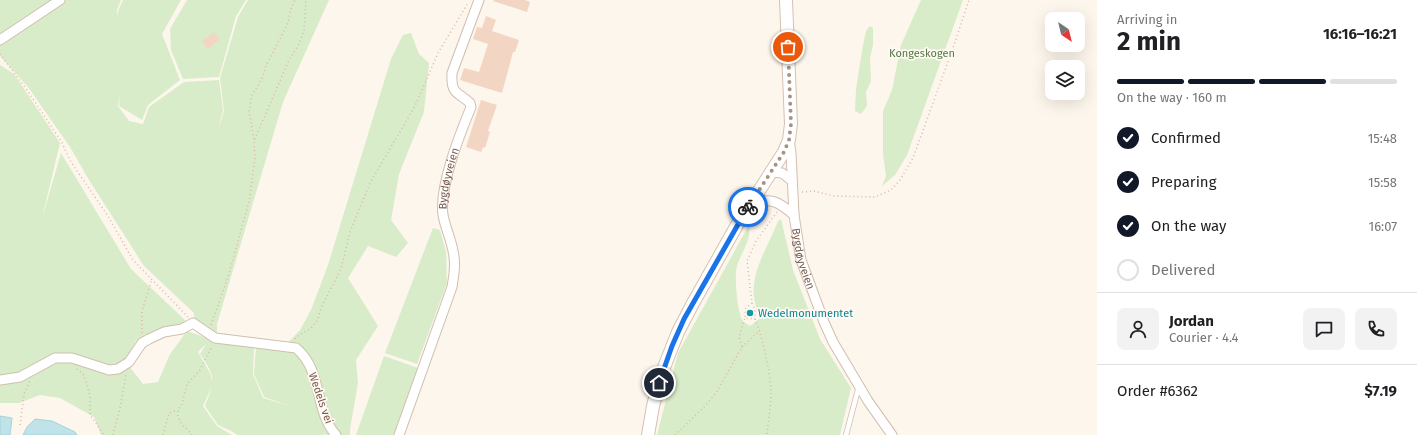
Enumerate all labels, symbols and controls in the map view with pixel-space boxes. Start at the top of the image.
north arrow [1045,12,1085,52]
map controls [1045,12,1085,100]
text: Arriving in [1117,12,1177,27]
text: 16:16–16:21 [1323,25,1397,43]
text: 2 min [1117,26,1181,57]
pin [771,30,805,64]
icon: bag [777,36,799,58]
park label: Kongeskogen [889,47,955,60]
button: layers [1045,60,1085,100]
text: On the way · 160 m [1117,90,1227,105]
icon: check [1117,127,1139,149]
text: Confirmed [1151,129,1221,147]
text: 15:48 [1368,131,1397,146]
street label: Bygdøyveien [436,146,462,210]
icon: check [1117,171,1139,193]
text: Preparing [1151,173,1216,191]
text: 15:58 [1368,175,1397,190]
courier [728,187,768,227]
icon: bike [737,196,759,218]
icon: check [1117,215,1139,237]
text: On the way [1151,217,1226,235]
text: 16:07 [1369,219,1397,234]
street label: Bygdøyveien [789,227,817,291]
text: Delivered [1151,261,1215,279]
place label: Wedelmonumentet [758,307,853,320]
marker: Wedelmonumentet [745,308,755,318]
button: person [1117,308,1159,350]
button: chat [1303,308,1345,350]
button: phone [1355,308,1397,350]
text: Jordan [1169,312,1214,330]
text: Courier · 4.4 [1169,330,1239,345]
pin [642,366,676,400]
street label: Wedels vei [306,371,335,425]
icon: home [648,372,670,394]
text: Order #6362 [1117,382,1198,400]
text: $7.19 [1365,382,1397,400]

